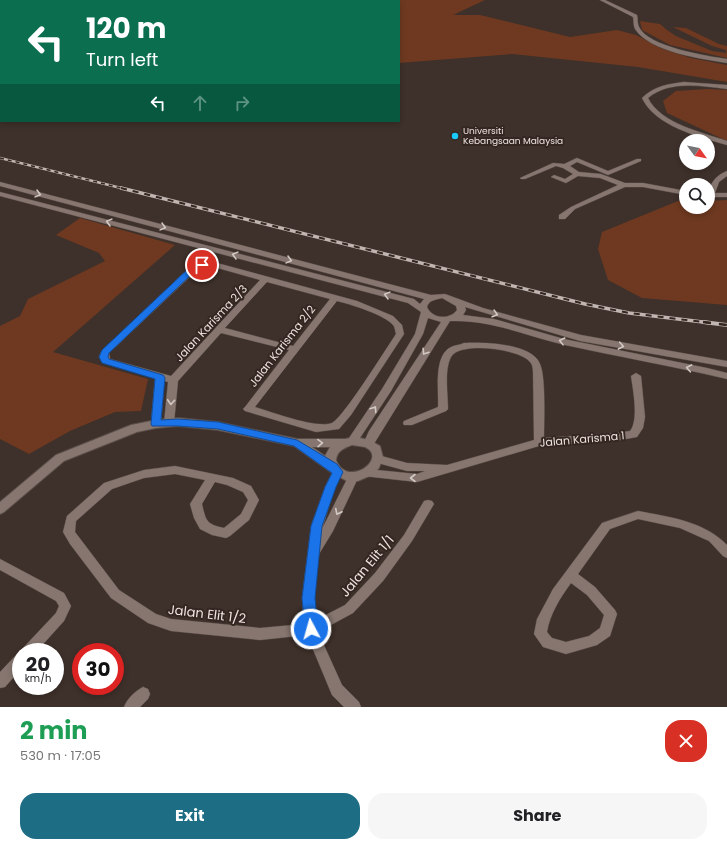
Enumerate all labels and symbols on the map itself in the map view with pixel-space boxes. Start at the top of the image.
place label: Universiti Kebangsaan Malaysia [463,125,563,147]
marker: Universiti Kebangsaan Malaysia [450,131,460,141]
north arrow [679,134,715,170]
one-way arrow [34,189,41,197]
one-way arrow [106,218,113,227]
one-way arrow [160,222,167,231]
pin [185,248,219,282]
one-way arrow [231,251,238,260]
one-way arrow [286,256,292,264]
street label: Jalan Karisma 2/3 [171,281,251,365]
one-way arrow [384,291,391,300]
street label: Jalan Karisma 2/2 [245,302,319,390]
one-way arrow [491,310,498,318]
one-way arrow [558,338,565,346]
one-way arrow [618,341,624,349]
one-way arrow [422,348,430,355]
one-way arrow [686,364,692,372]
one-way arrow [167,399,176,405]
one-way arrow [369,406,376,413]
street label: Jalan Karisma 1 [539,427,625,451]
one-way arrow [317,439,323,447]
one-way arrow [410,474,416,482]
one-way arrow [335,508,343,515]
street label: Jalan Elit 1/1 [336,531,398,601]
street label: Jalan Elit 1/2 [167,600,247,628]
position arrow [290,608,332,650]
speed limit sign: 30 [72,643,124,695]

